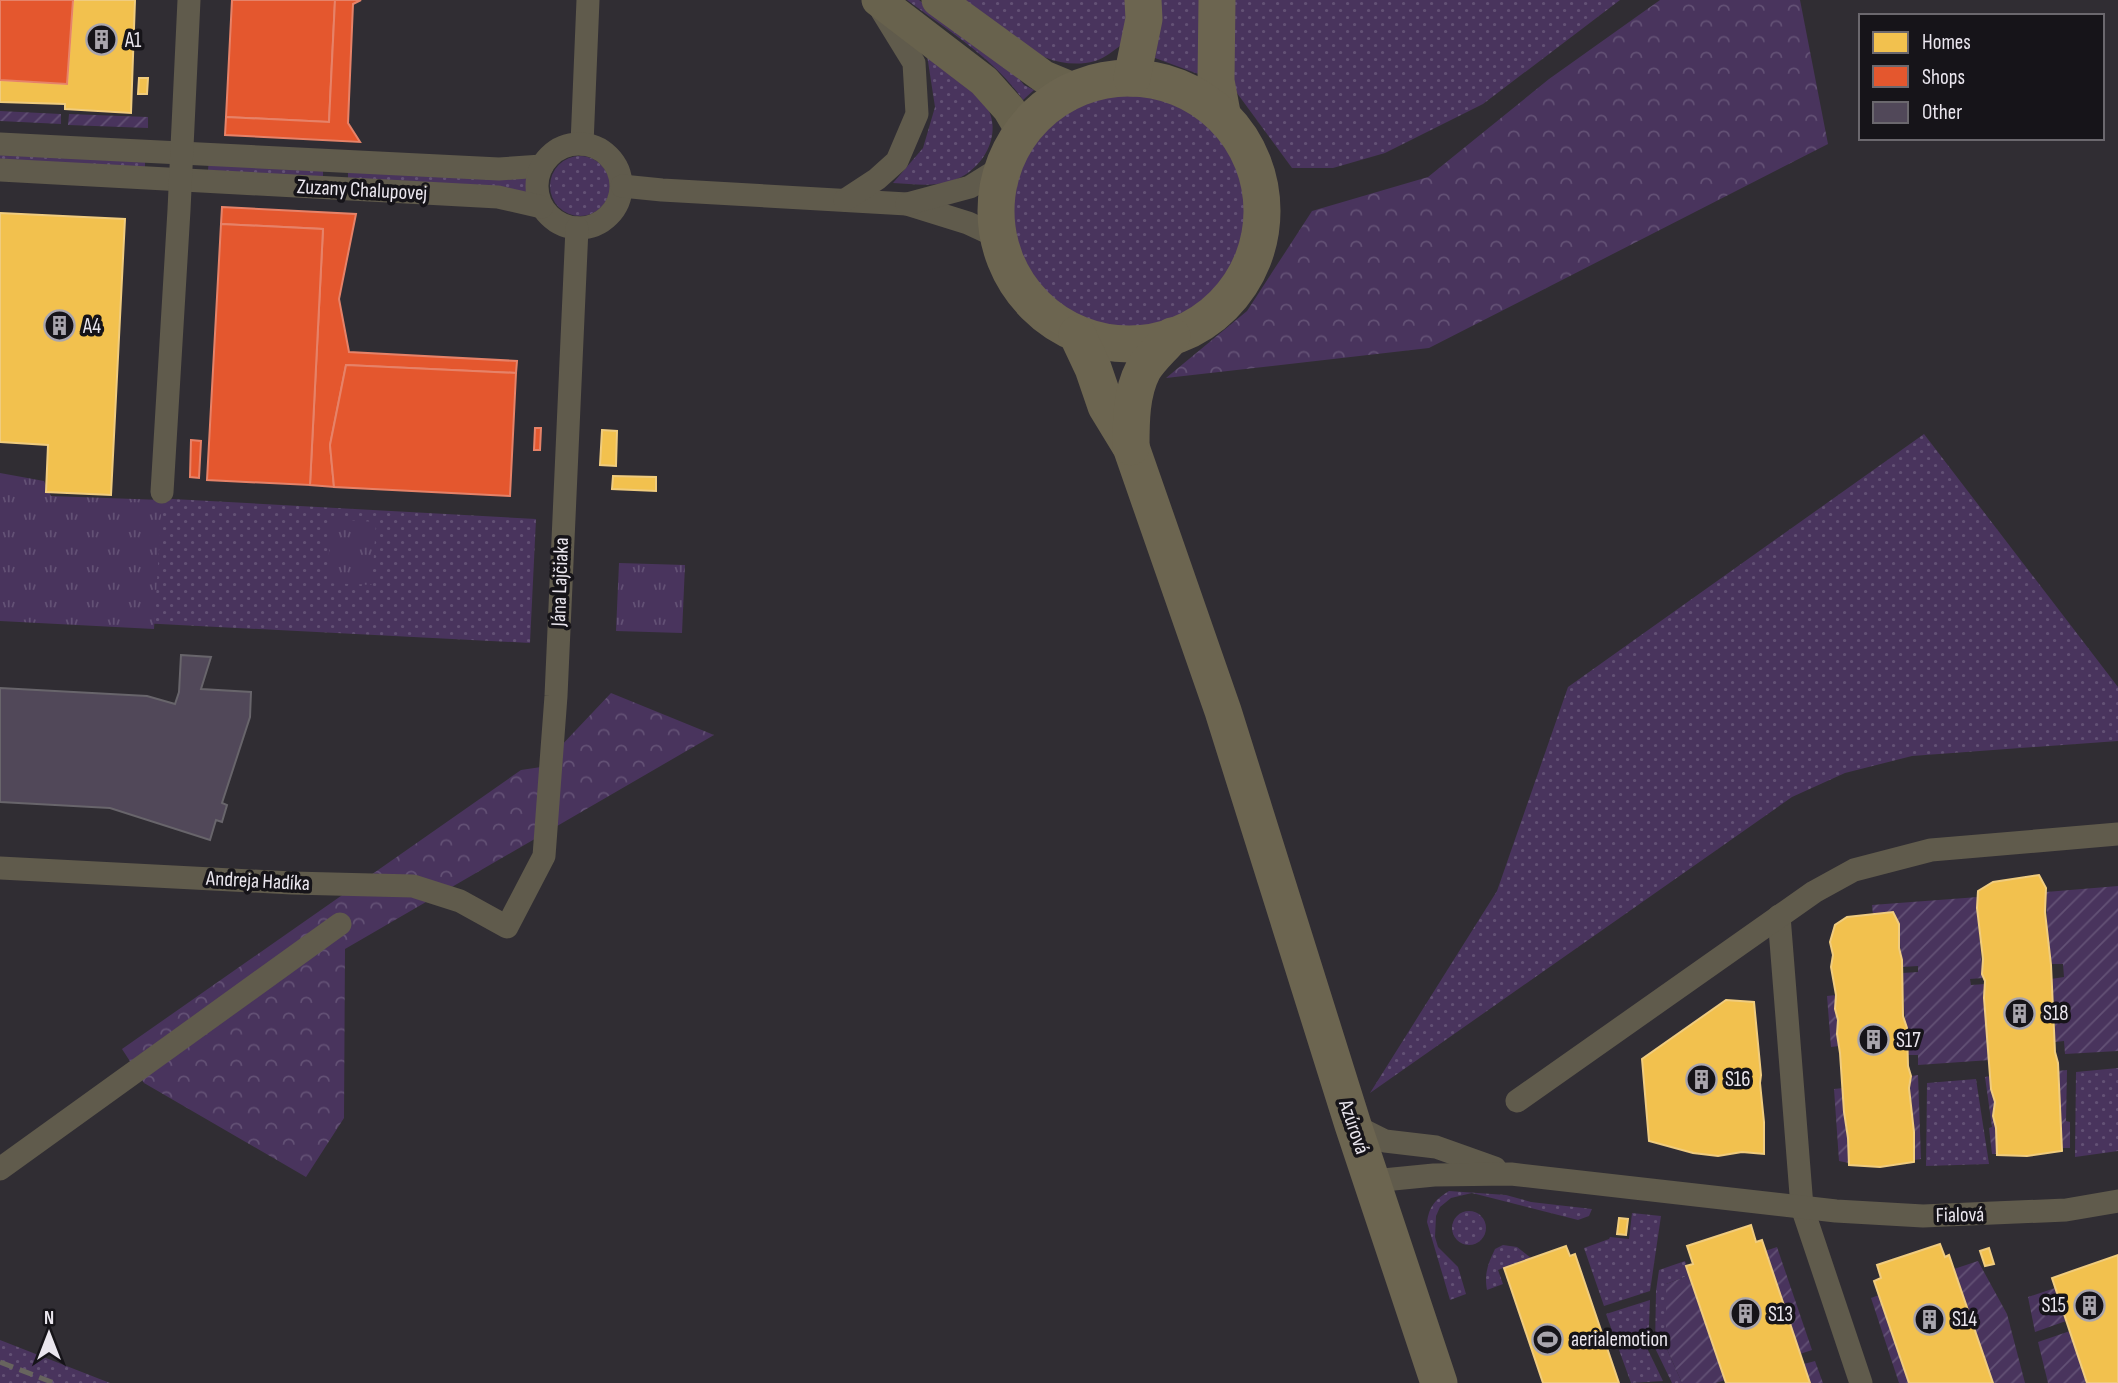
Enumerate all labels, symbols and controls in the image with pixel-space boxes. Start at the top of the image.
legend [1859,14,2104,140]
building icon: A1 [85,23,119,57]
place label: A1 [124,28,142,53]
text: Homes [1922,30,1971,55]
text: Shops [1922,65,1965,90]
text: Other [1922,100,1962,125]
street label: Zuzany Chalupovej [296,174,428,206]
building icon: A4 [43,309,77,343]
place label: A4 [82,314,101,339]
street label: Jána Lajčiaka [546,537,574,628]
street label: Andreja Hadíka [204,866,311,896]
building icon: S18 [2003,996,2037,1030]
place label: S18 [2043,1001,2068,1026]
building icon: S17 [1856,1023,1890,1057]
place label: S17 [1896,1028,1921,1053]
building icon: S16 [1685,1062,1719,1096]
place label: S16 [1725,1067,1750,1092]
street label: Azúrová [1333,1096,1375,1157]
street label: Fialová [1935,1202,1985,1228]
building icon: S15 [2072,1288,2106,1322]
place label: S15 [2041,1293,2066,1318]
building icon: S13 [1728,1297,1762,1331]
north arrow [14,1299,84,1369]
place label: S13 [1768,1302,1793,1327]
building icon: S14 [1912,1302,1946,1336]
text: N [44,1307,54,1330]
place label: S14 [1952,1307,1977,1332]
sports icon: aerialemotion [1531,1322,1565,1356]
place label: aerialemotion [1571,1327,1668,1352]

